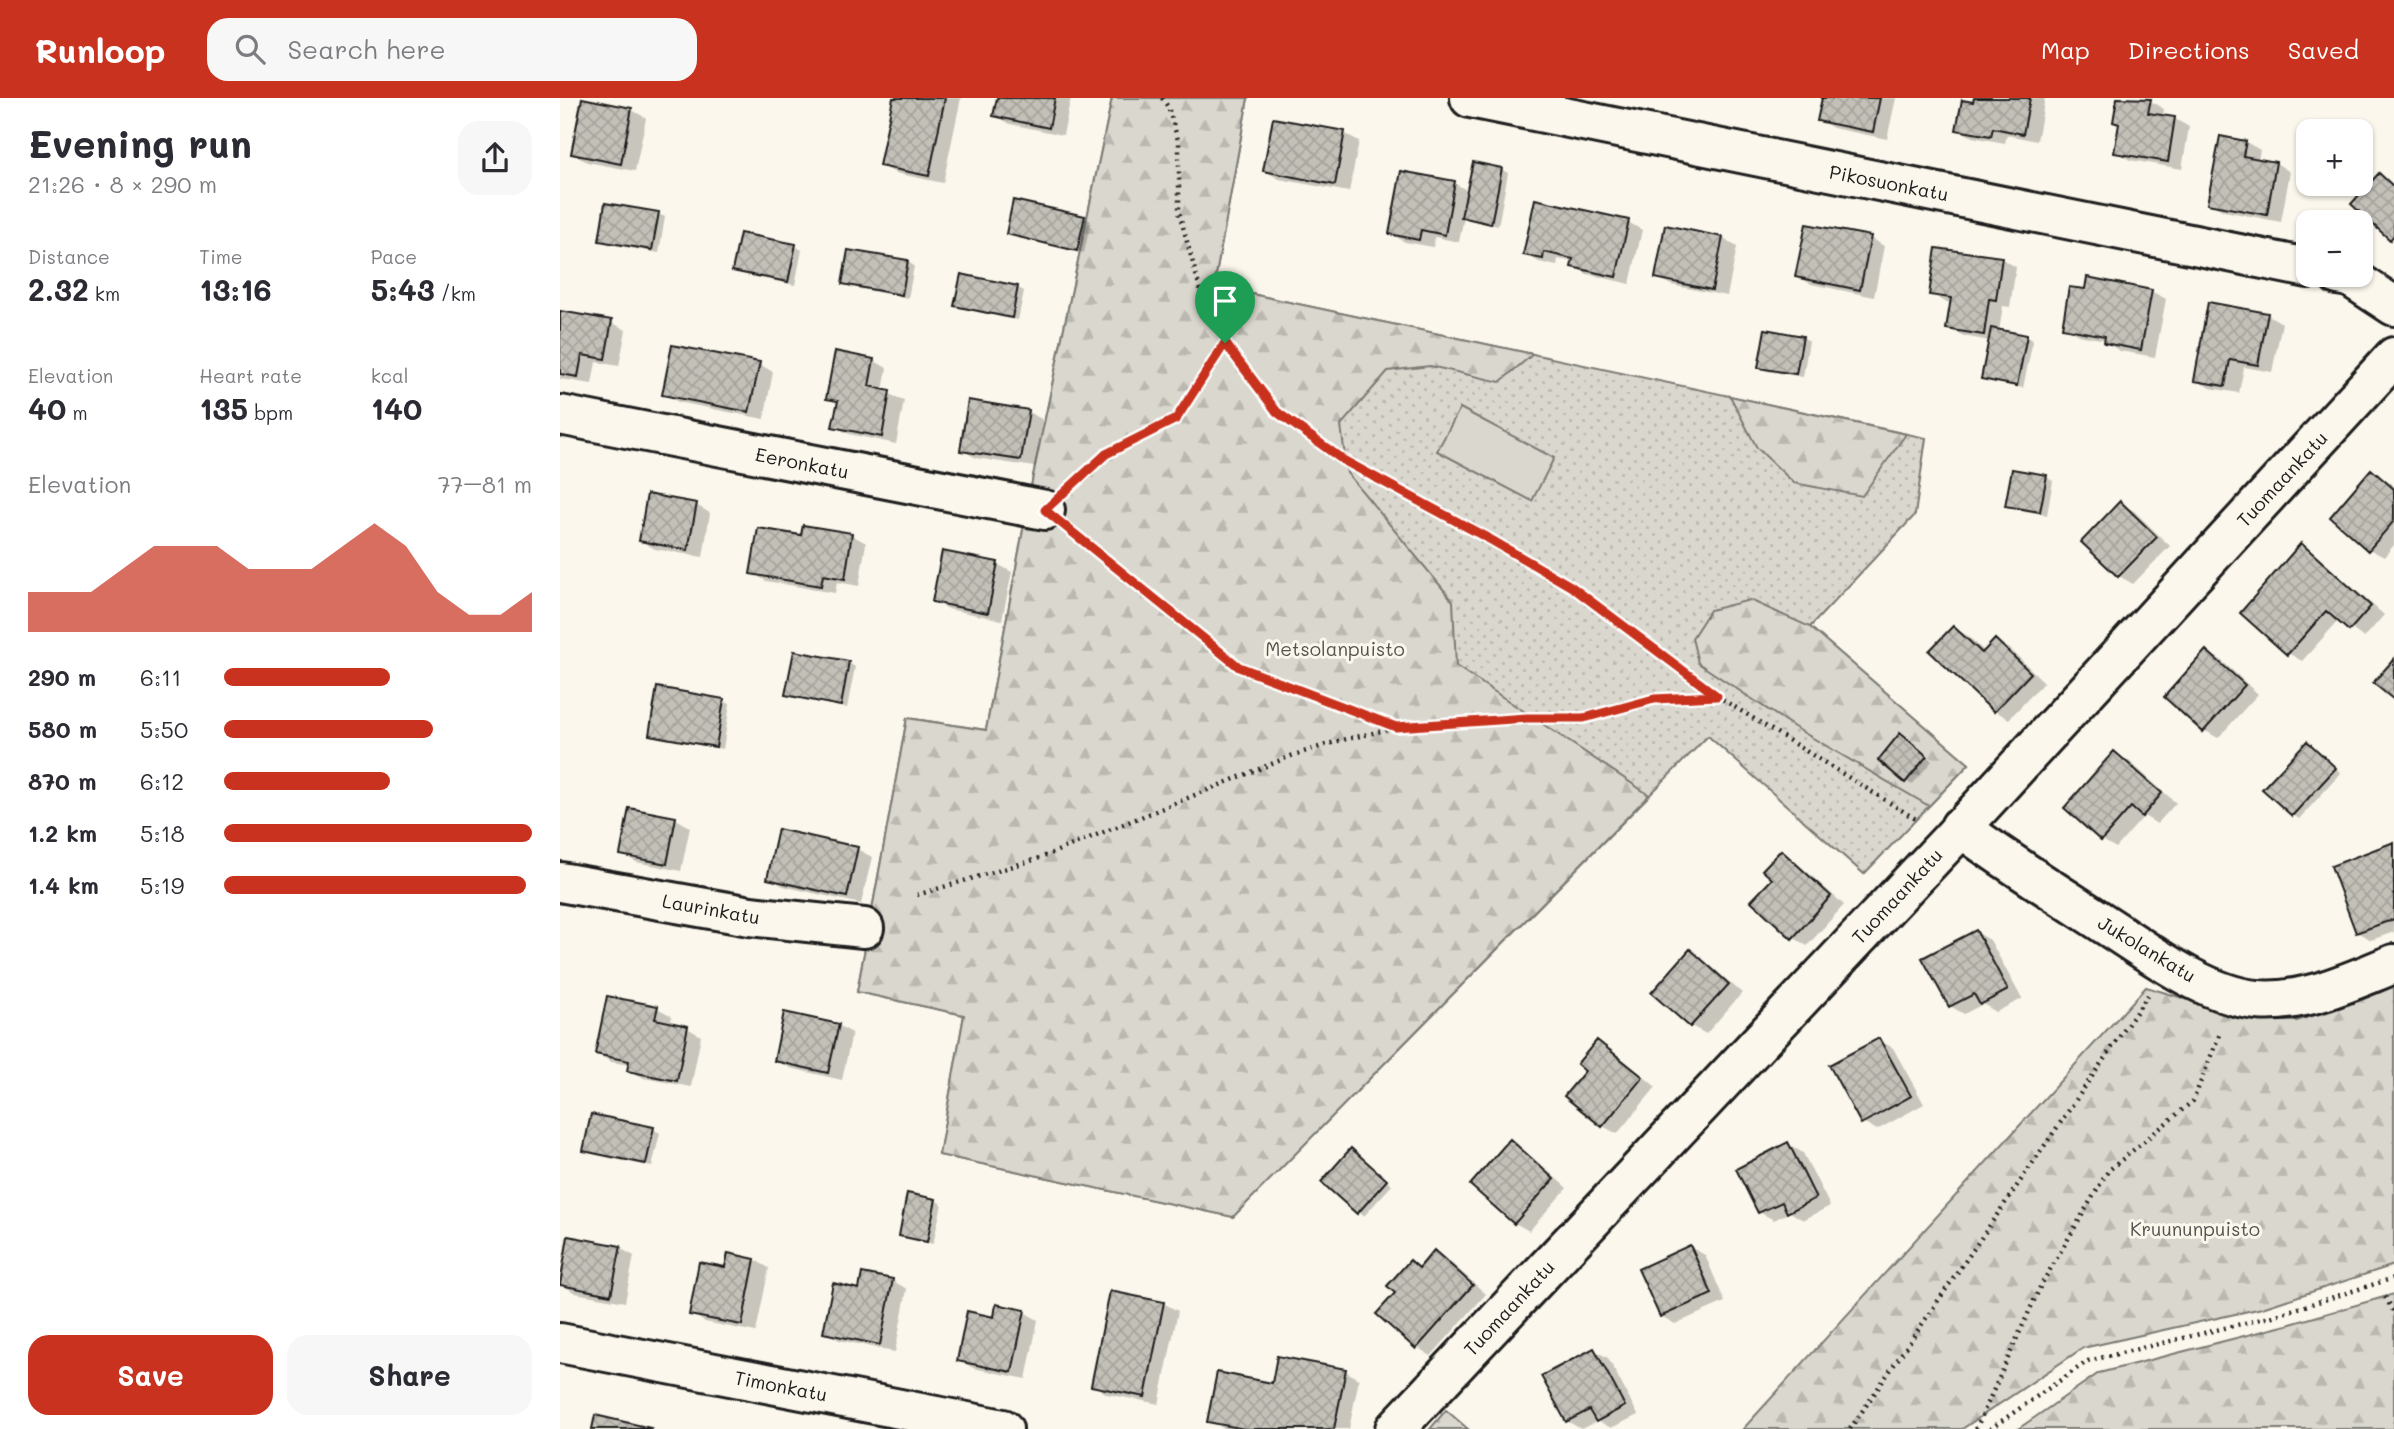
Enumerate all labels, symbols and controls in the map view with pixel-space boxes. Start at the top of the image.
search box [207,18,697,81]
text: Runloop [35,28,165,71]
icon: search [231,30,269,68]
text: Search here [287,32,446,66]
text: Map [2041,34,2090,65]
text: Directions [2128,34,2250,65]
text: Saved [2288,34,2359,65]
text: Evening run [28,118,252,168]
map controls [2296,119,2373,287]
button: + [2296,119,2373,196]
button: share [458,121,532,195]
street label: Pikosuonkatu [1827,159,1951,206]
text: 21:26 · 8 × 290 m [28,169,217,199]
button: − [2296,210,2373,287]
text: Distance [28,244,110,269]
text: Time [199,244,243,269]
text: Pace [371,244,417,269]
text: 2.32 [28,269,89,309]
text: 13:16 [199,269,272,309]
text: 5:43 [371,269,435,309]
pin [1195,271,1255,343]
text: km [89,281,120,306]
text: /km [435,281,476,306]
icon: arrive [1206,282,1244,320]
text: Elevation [28,363,113,388]
text: Heart rate [199,363,302,388]
text: kcal [371,363,409,388]
text: 40 [28,388,66,428]
text: 135 [199,388,248,428]
text: 140 [371,388,422,428]
text: m [66,400,88,425]
text: bpm [248,400,293,425]
street label: Tuomaankatu [2231,425,2332,532]
street label: Eeronkatu [753,441,851,484]
text: Elevation [28,469,131,499]
text: 77–81 m [438,469,532,499]
park label: Metsolanpuisto [1265,636,1405,661]
text: 290 m [28,662,96,692]
text: 6:11 [140,662,182,692]
text: 580 m [28,714,97,744]
text: 5:50 [140,714,188,744]
text: 870 m [28,766,96,796]
text: 6:12 [140,766,184,796]
text: 1.2 km [28,818,97,848]
text: 5:18 [140,818,185,848]
street label: Tuomaankatu [1846,842,1947,949]
text: 1.4 km [28,870,99,900]
text: 5:19 [140,870,184,900]
street label: Laurinkatu [660,888,762,929]
street label: Jukolankatu [2094,910,2201,988]
park label: Kruununpuisto [2130,1216,2260,1241]
street label: Tuomaankatu [1458,1254,1559,1361]
button: Save [28,1335,273,1415]
button: Share [287,1335,532,1415]
street label: Timonkatu [733,1364,830,1407]

